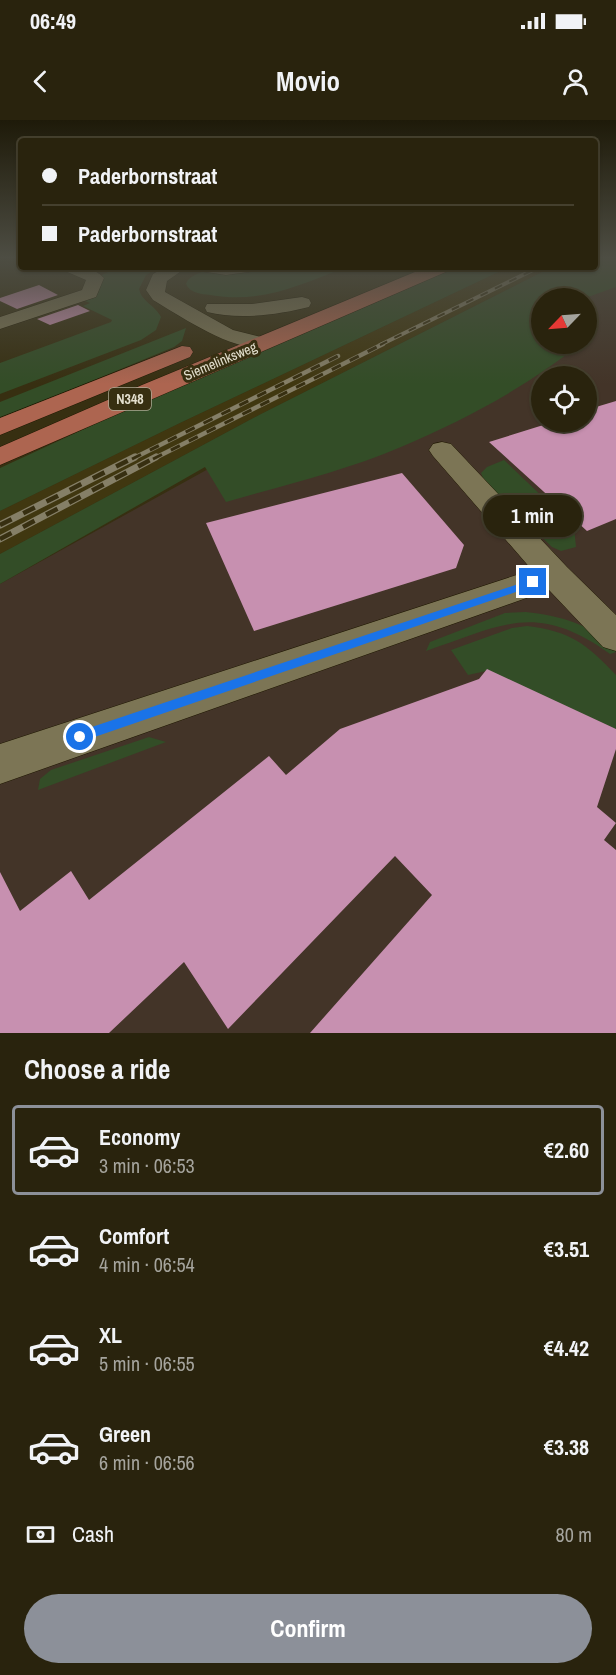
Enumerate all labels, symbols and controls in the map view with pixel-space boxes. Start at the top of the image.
text: 06:49 [30,6,76,36]
text: Movio [276,63,340,99]
icon: back [24,65,57,98]
icon: person [559,65,592,98]
text: Paderbornstraat [78,161,217,191]
text: Paderbornstraat [78,219,217,249]
north arrow [531,288,597,354]
map controls [531,288,597,432]
street label: Siemelinksweg [181,337,260,384]
button: locate [531,366,597,432]
road number: N348 [109,388,151,410]
callout: 1 min [484,495,582,537]
text: 1 min [511,502,554,529]
route end [519,568,546,595]
route start [66,723,93,750]
text: Choose a ride [24,1051,170,1087]
text: Economy [99,1122,180,1152]
icon: car [27,1123,81,1177]
text: €2.60 [544,1135,589,1165]
text: 3 min · 06:53 [99,1152,195,1179]
text: Comfort [99,1221,169,1251]
icon: car [27,1222,81,1276]
text: €3.51 [544,1234,589,1264]
text: 4 min · 06:54 [99,1251,195,1278]
text: XL [99,1320,122,1350]
icon: car [27,1321,81,1375]
text: €4.42 [544,1333,589,1363]
text: 5 min · 06:55 [99,1350,195,1377]
text: Green [99,1419,151,1449]
icon: car [27,1420,81,1474]
text: €3.38 [544,1432,589,1462]
text: 6 min · 06:56 [99,1449,195,1476]
icon: cash [24,1518,57,1551]
text: Cash [72,1519,114,1549]
text: 80 m [556,1521,592,1548]
button: Confirm [24,1594,592,1663]

